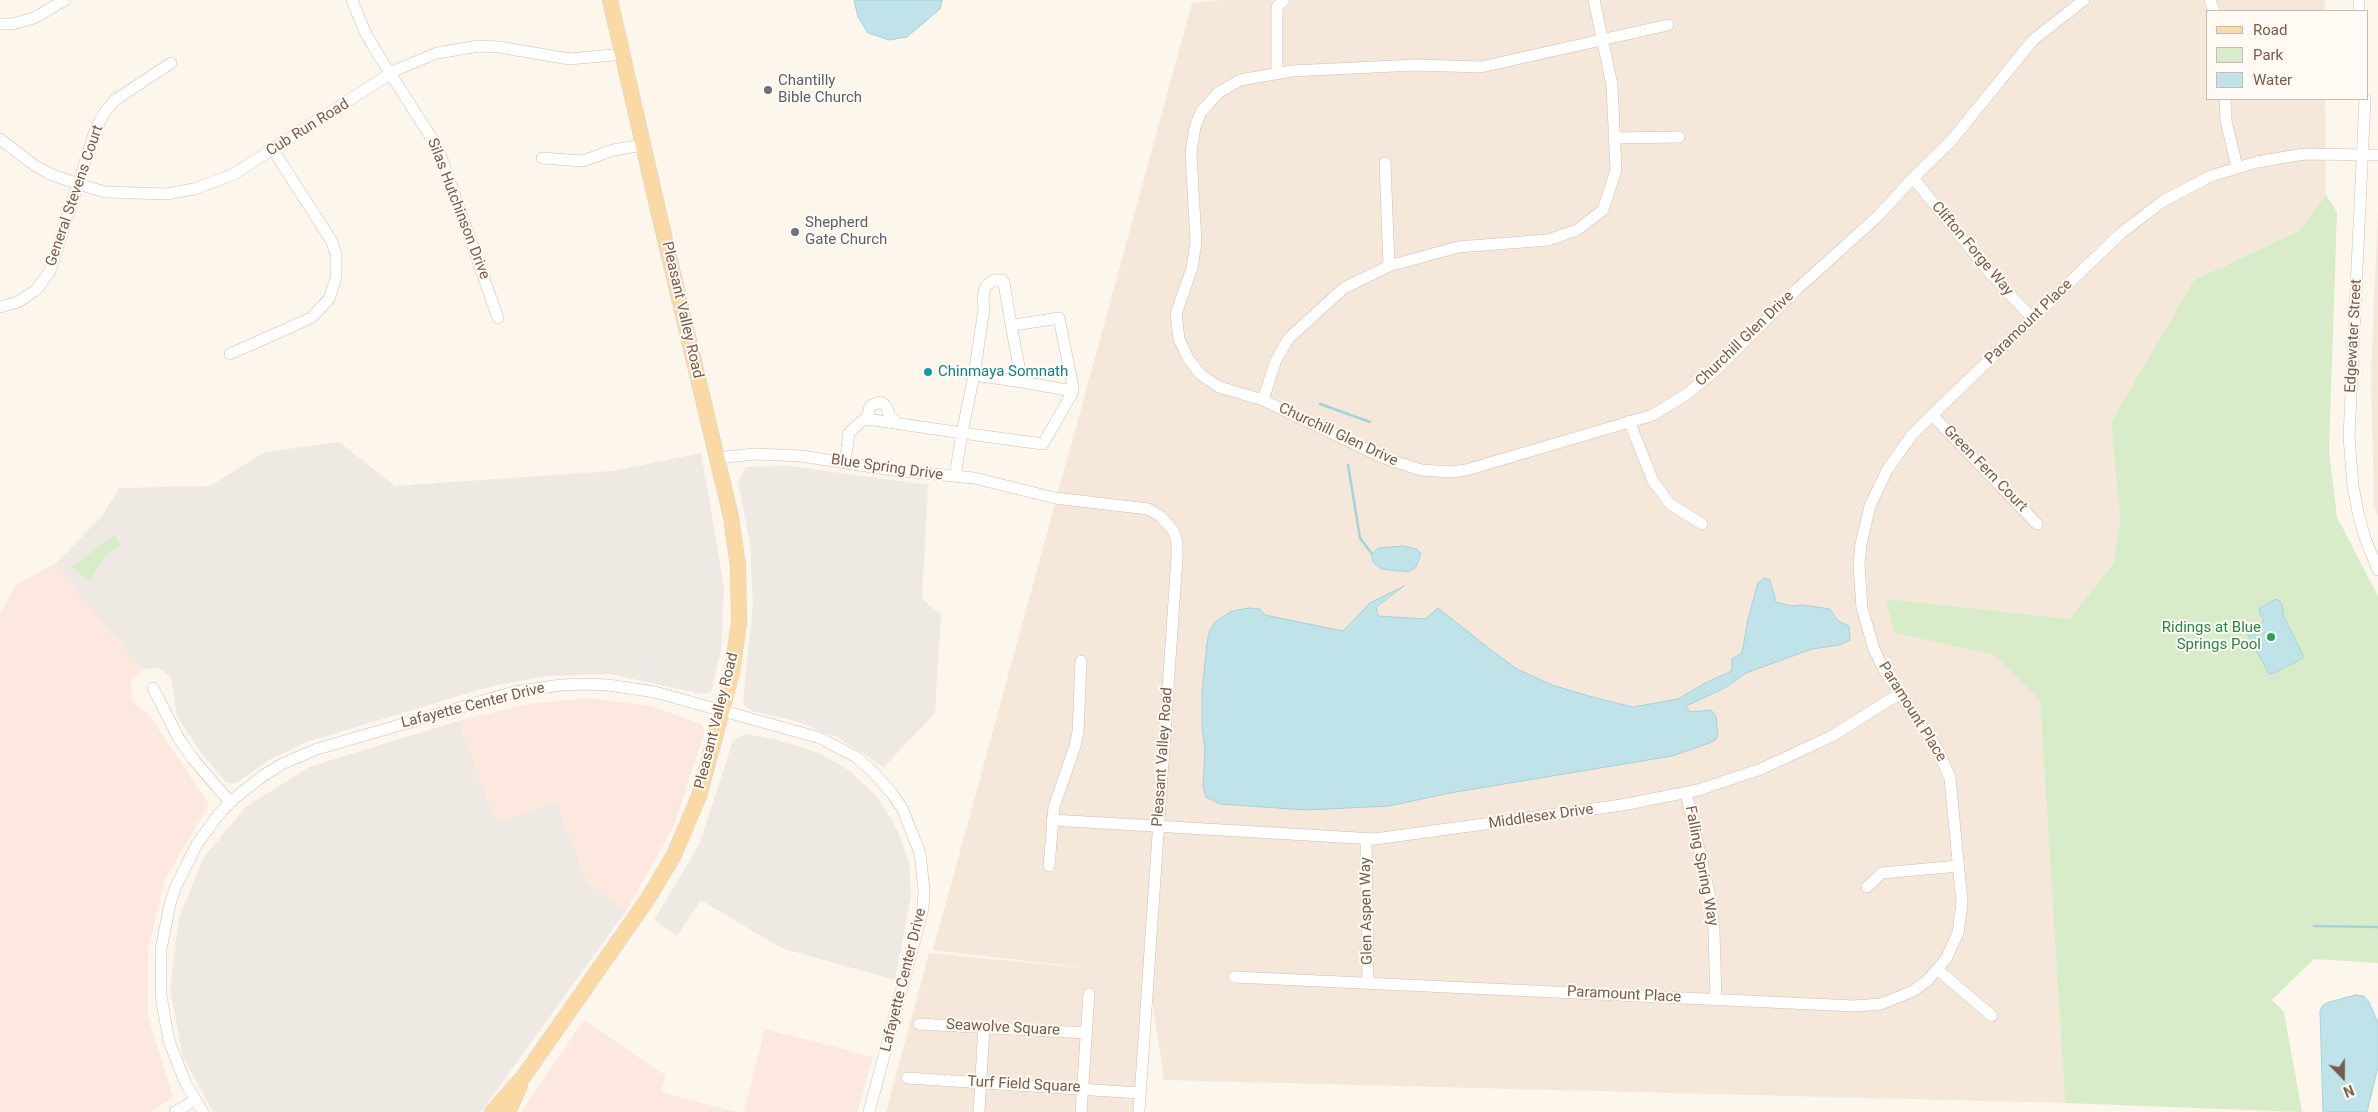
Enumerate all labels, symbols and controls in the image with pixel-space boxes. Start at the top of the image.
legend [2206,10,2368,100]
text: Road [2253,21,2287,39]
text: Park [2253,46,2283,64]
text: Water [2253,71,2292,89]
place label: Chantilly Bible Church [778,72,862,107]
marker: Chantilly Bible Church [762,84,774,96]
street label: Cub Run Road [263,95,353,161]
street label: General Stevens Court [42,123,108,269]
street label: Silas Hutchinson Drive [423,136,493,282]
street label: Clifton Forge Way [1927,198,2017,300]
place label: Shepherd Gate Church [805,214,887,249]
marker: Shepherd Gate Church [789,226,801,238]
street label: Pleasant Valley Road [658,240,706,380]
street label: Paramount Place [1982,276,2076,368]
street label: Edgewater Street [2342,279,2366,393]
street label: Churchill Glen Drive [1692,288,1798,390]
place label: Chinmaya Somnath [938,363,1068,381]
marker: Chinmaya Somnath [922,366,934,378]
street label: Churchill Glen Drive [1275,399,1401,471]
street label: Green Fern Court [1939,422,2031,516]
street label: Blue Spring Drive [830,451,944,485]
place label: Ridings at Blue Springs Pool [2162,619,2261,654]
marker: Ridings at Blue Springs Pool [2265,631,2277,643]
street label: Pleasant Valley Road [691,651,743,791]
street label: Paramount Place [1874,659,1950,765]
street label: Lafayette Center Drive [399,679,547,733]
street label: Pleasant Valley Road [1149,687,1177,827]
street label: Middlesex Drive [1487,801,1595,833]
street label: Falling Spring Way [1681,804,1721,928]
street label: Glen Aspen Way [1357,857,1377,965]
street label: Lafayette Center Drive [877,906,931,1054]
street label: Paramount Place [1566,983,1682,1007]
street label: Seawolve Square [946,1016,1060,1040]
north arrow [2318,1052,2368,1102]
street label: Turf Field Square [967,1073,1081,1097]
text: N [2341,1082,2356,1100]

